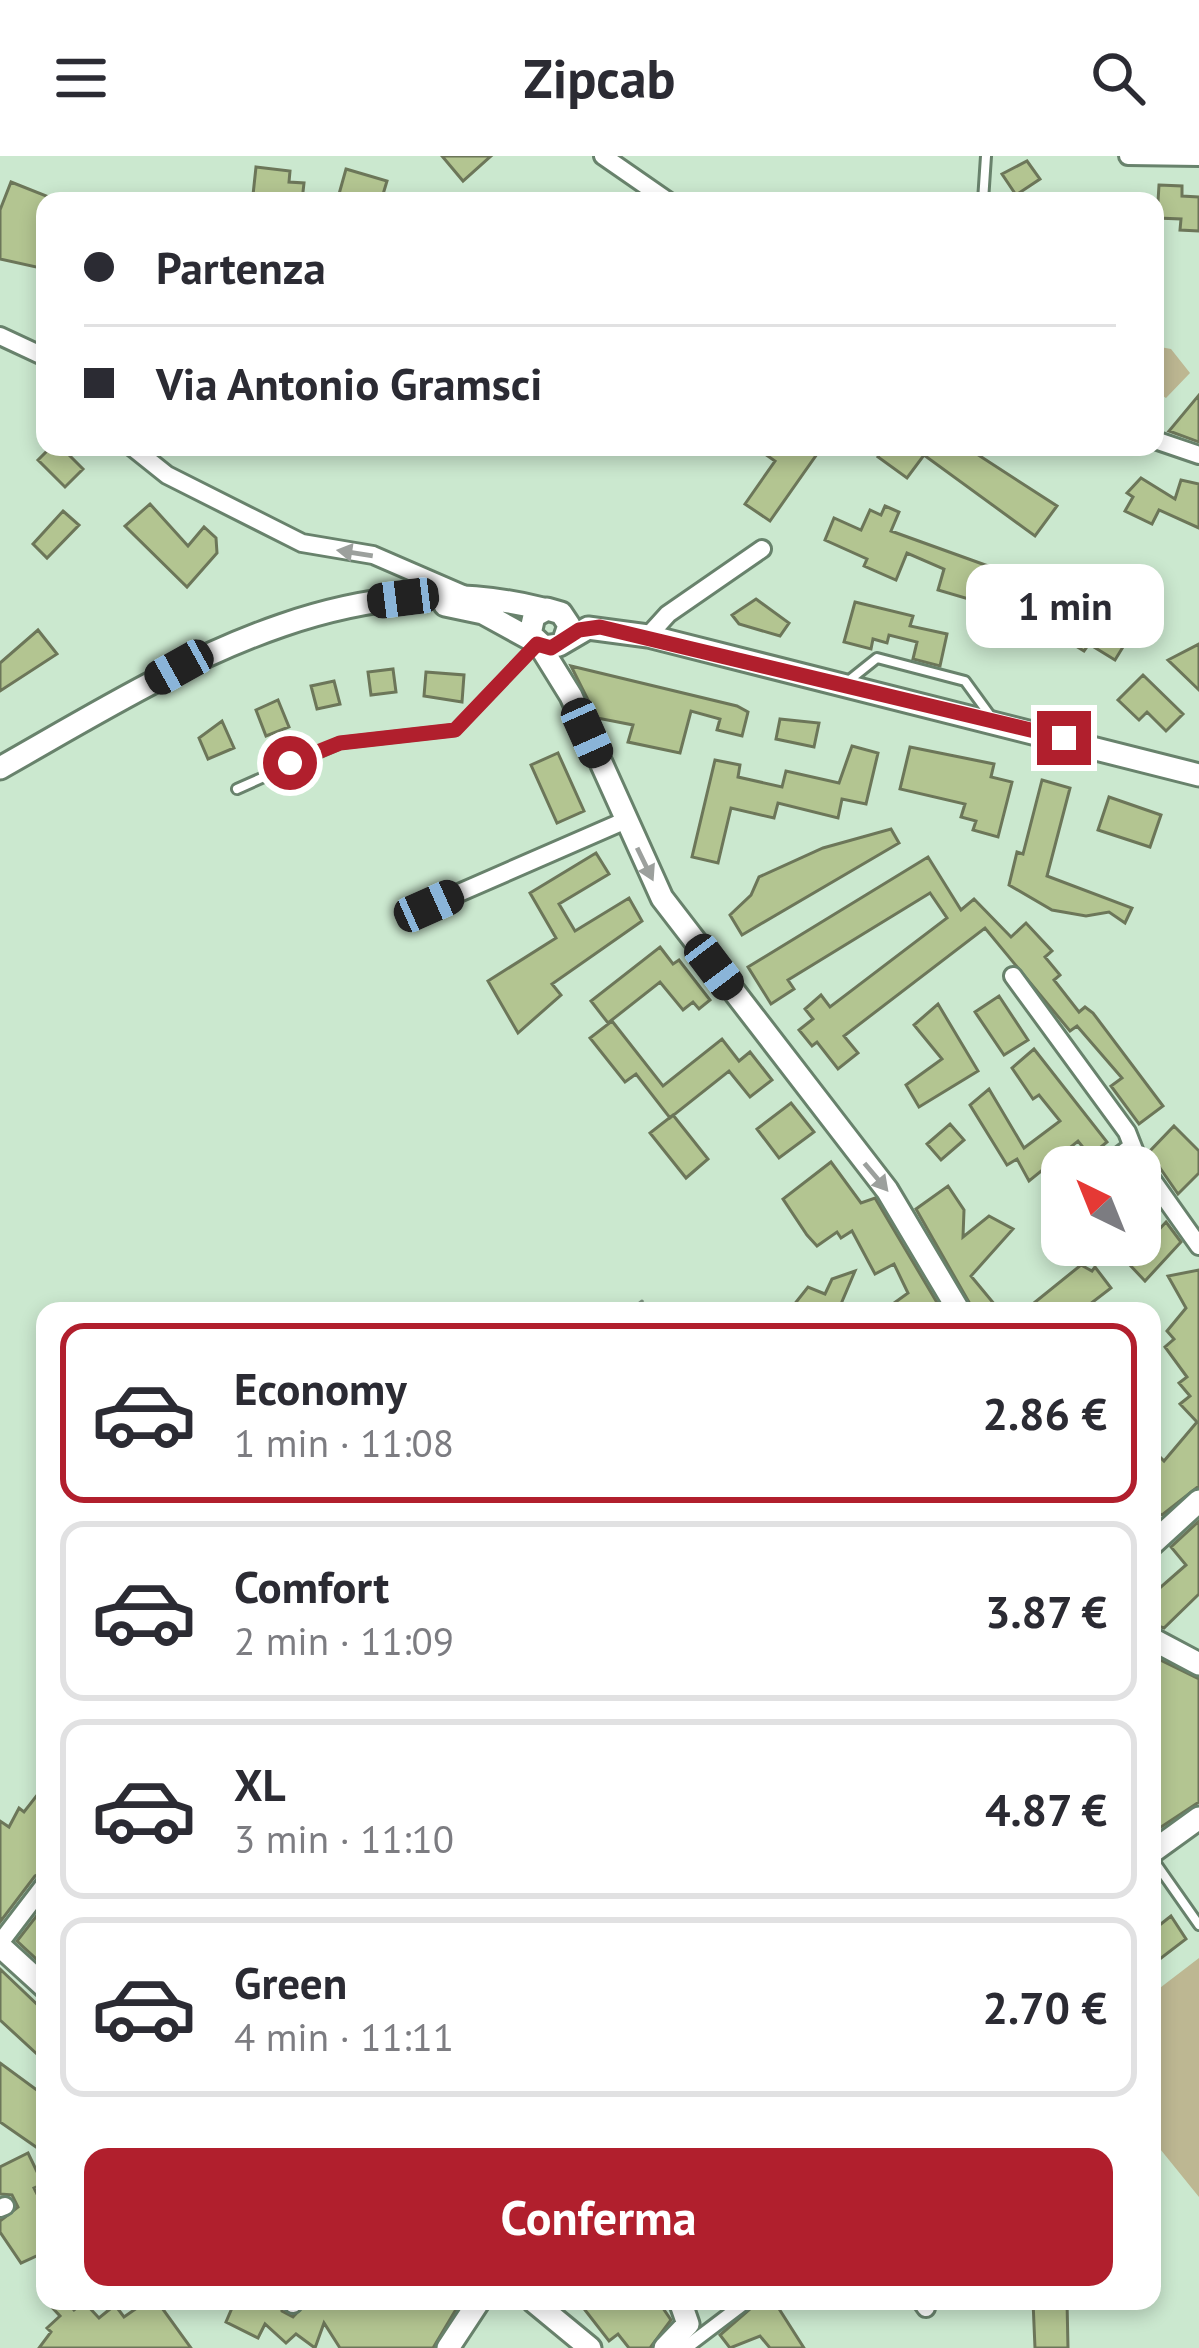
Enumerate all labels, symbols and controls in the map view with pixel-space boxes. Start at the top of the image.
text: Zipcab [524,43,675,113]
icon: menu [48,45,114,111]
icon: search [1085,45,1151,111]
text: Partenza [156,238,326,296]
text: Via Antonio Gramsci [156,354,542,412]
one-way arrow [335,543,373,562]
callout: 1 min [965,564,1163,648]
car [365,576,441,620]
text: 1 min [1017,580,1113,631]
car [139,634,219,700]
car [556,693,618,773]
route end [1037,711,1091,765]
route start [263,736,317,790]
one-way arrow [635,847,655,882]
car [389,875,469,937]
car [678,927,750,1007]
north arrow [1041,1146,1161,1266]
map controls [1041,1146,1161,1266]
one-way arrow [863,1162,888,1193]
icon: car [90,1359,198,1467]
text: Economy [234,1359,407,1417]
text: 2.86 € [982,1384,1107,1442]
text: 1 min · 11:08 [234,1417,454,1468]
icon: car [90,1557,198,1665]
text: Comfort [234,1557,389,1615]
text: 3.87 € [985,1582,1107,1640]
text: 2 min · 11:09 [234,1615,454,1666]
icon: car [90,1755,198,1863]
text: XL [234,1755,286,1813]
text: 4.87 € [985,1780,1107,1838]
text: 3 min · 11:10 [234,1813,454,1864]
icon: car [90,1953,198,2061]
text: Green [234,1953,347,2011]
text: 2.70 € [982,1978,1107,2036]
text: 4 min · 11:11 [234,2011,454,2062]
button: Conferma [84,2148,1113,2286]

